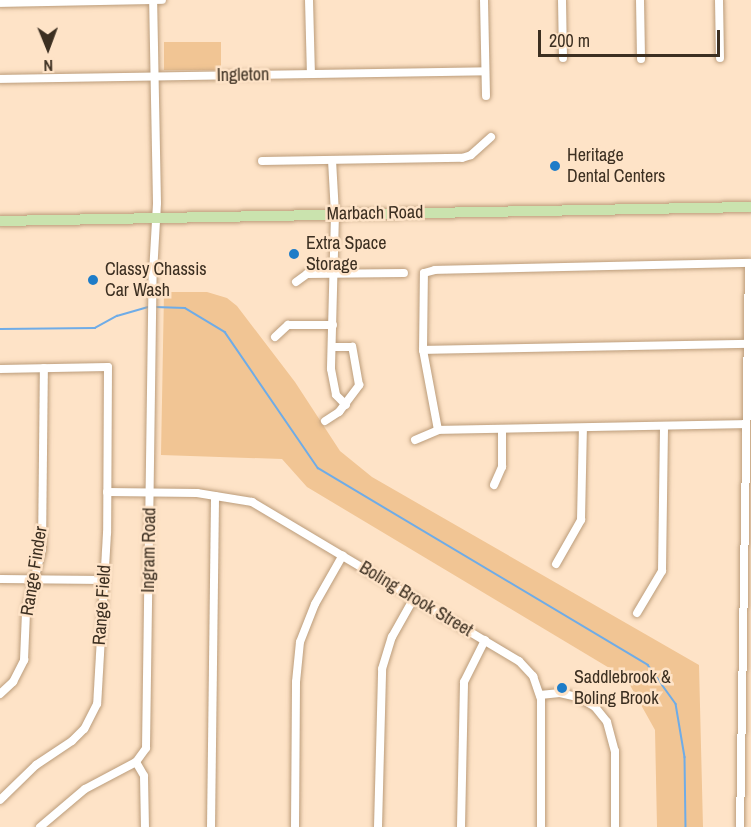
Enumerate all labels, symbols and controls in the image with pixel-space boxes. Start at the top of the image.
north arrow [18,18,78,78]
scale bar [541,18,722,56]
text: 200 m [549,28,590,53]
text: N [43,55,53,77]
street label: Ingleton [217,64,269,86]
place label: Heritage Dental Centers [567,145,665,188]
marker: Heritage Dental Centers [548,159,562,173]
street label: Marbach Road [326,201,424,225]
place label: Extra Space Storage [306,233,386,276]
marker: Extra Space Storage [287,247,301,261]
place label: Classy Chassis Car Wash [105,259,207,302]
marker: Classy Chassis Car Wash [86,273,100,287]
street label: Ingram Road [137,507,161,593]
street label: Range Finder [16,525,52,617]
street label: Boling Brook Street [356,557,476,641]
street label: Range Field [88,564,116,646]
place label: Saddlebrook & Boling Brook [574,667,671,710]
marker: Saddlebrook & Boling Brook [555,681,569,695]

